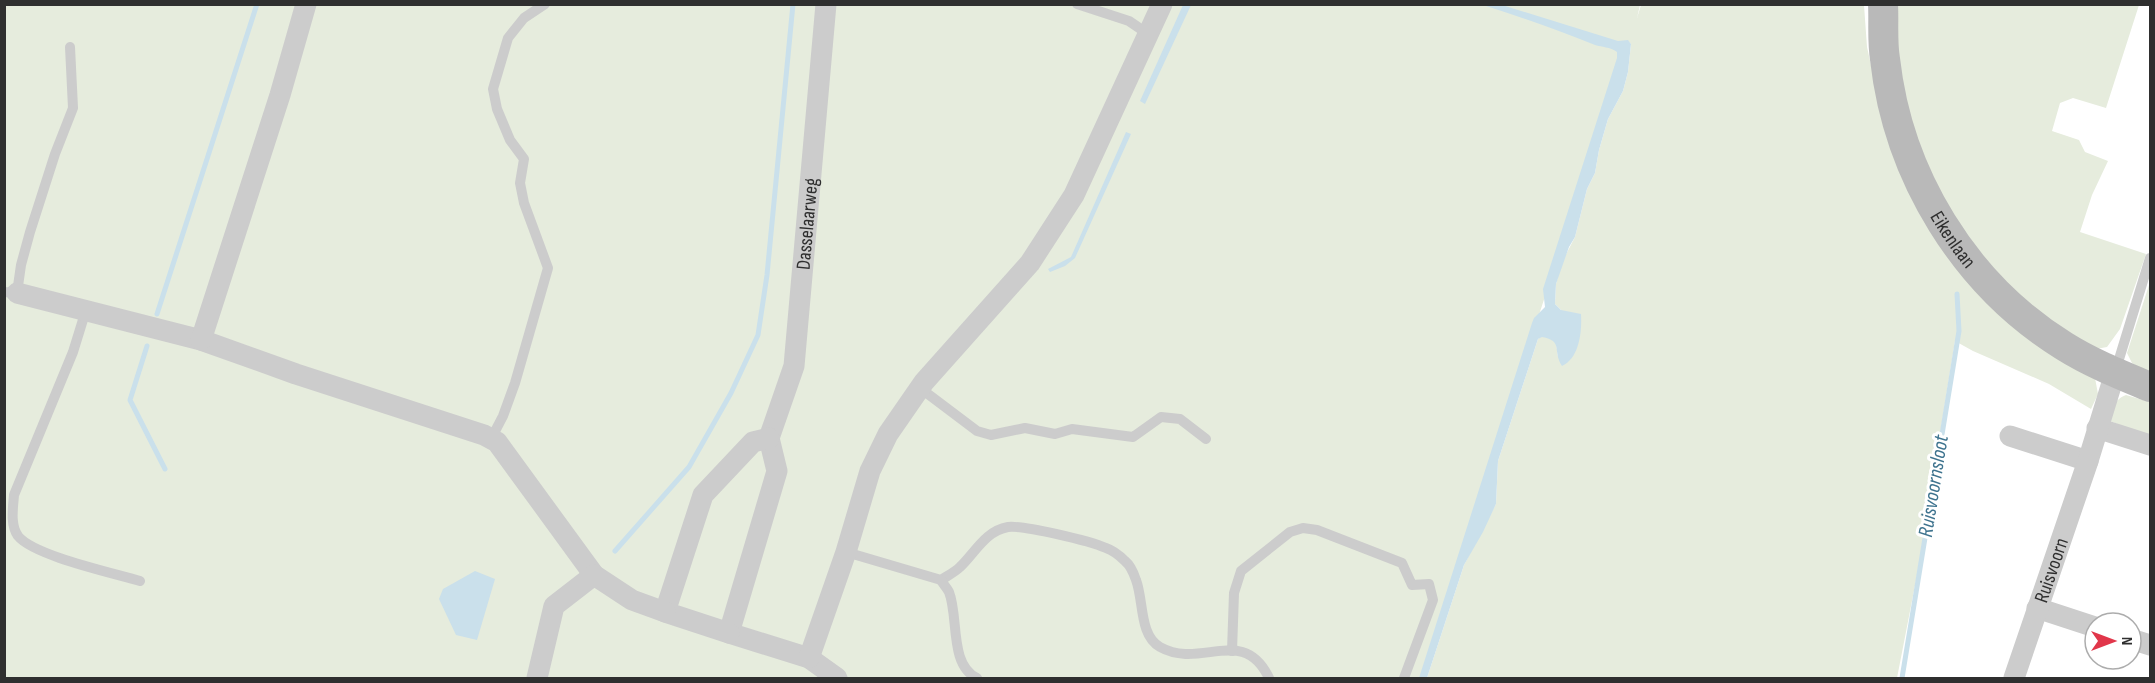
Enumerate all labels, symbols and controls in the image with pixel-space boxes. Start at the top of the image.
street label: Dasselaarweg [792,177,824,271]
street label: Eikenlaan [1925,207,1981,273]
water label: Ruisvoornsloot [1913,433,1954,539]
street label: Ruisvoorn [2030,535,2074,606]
north arrow [2083,611,2143,671]
text: N [2117,637,2136,645]

